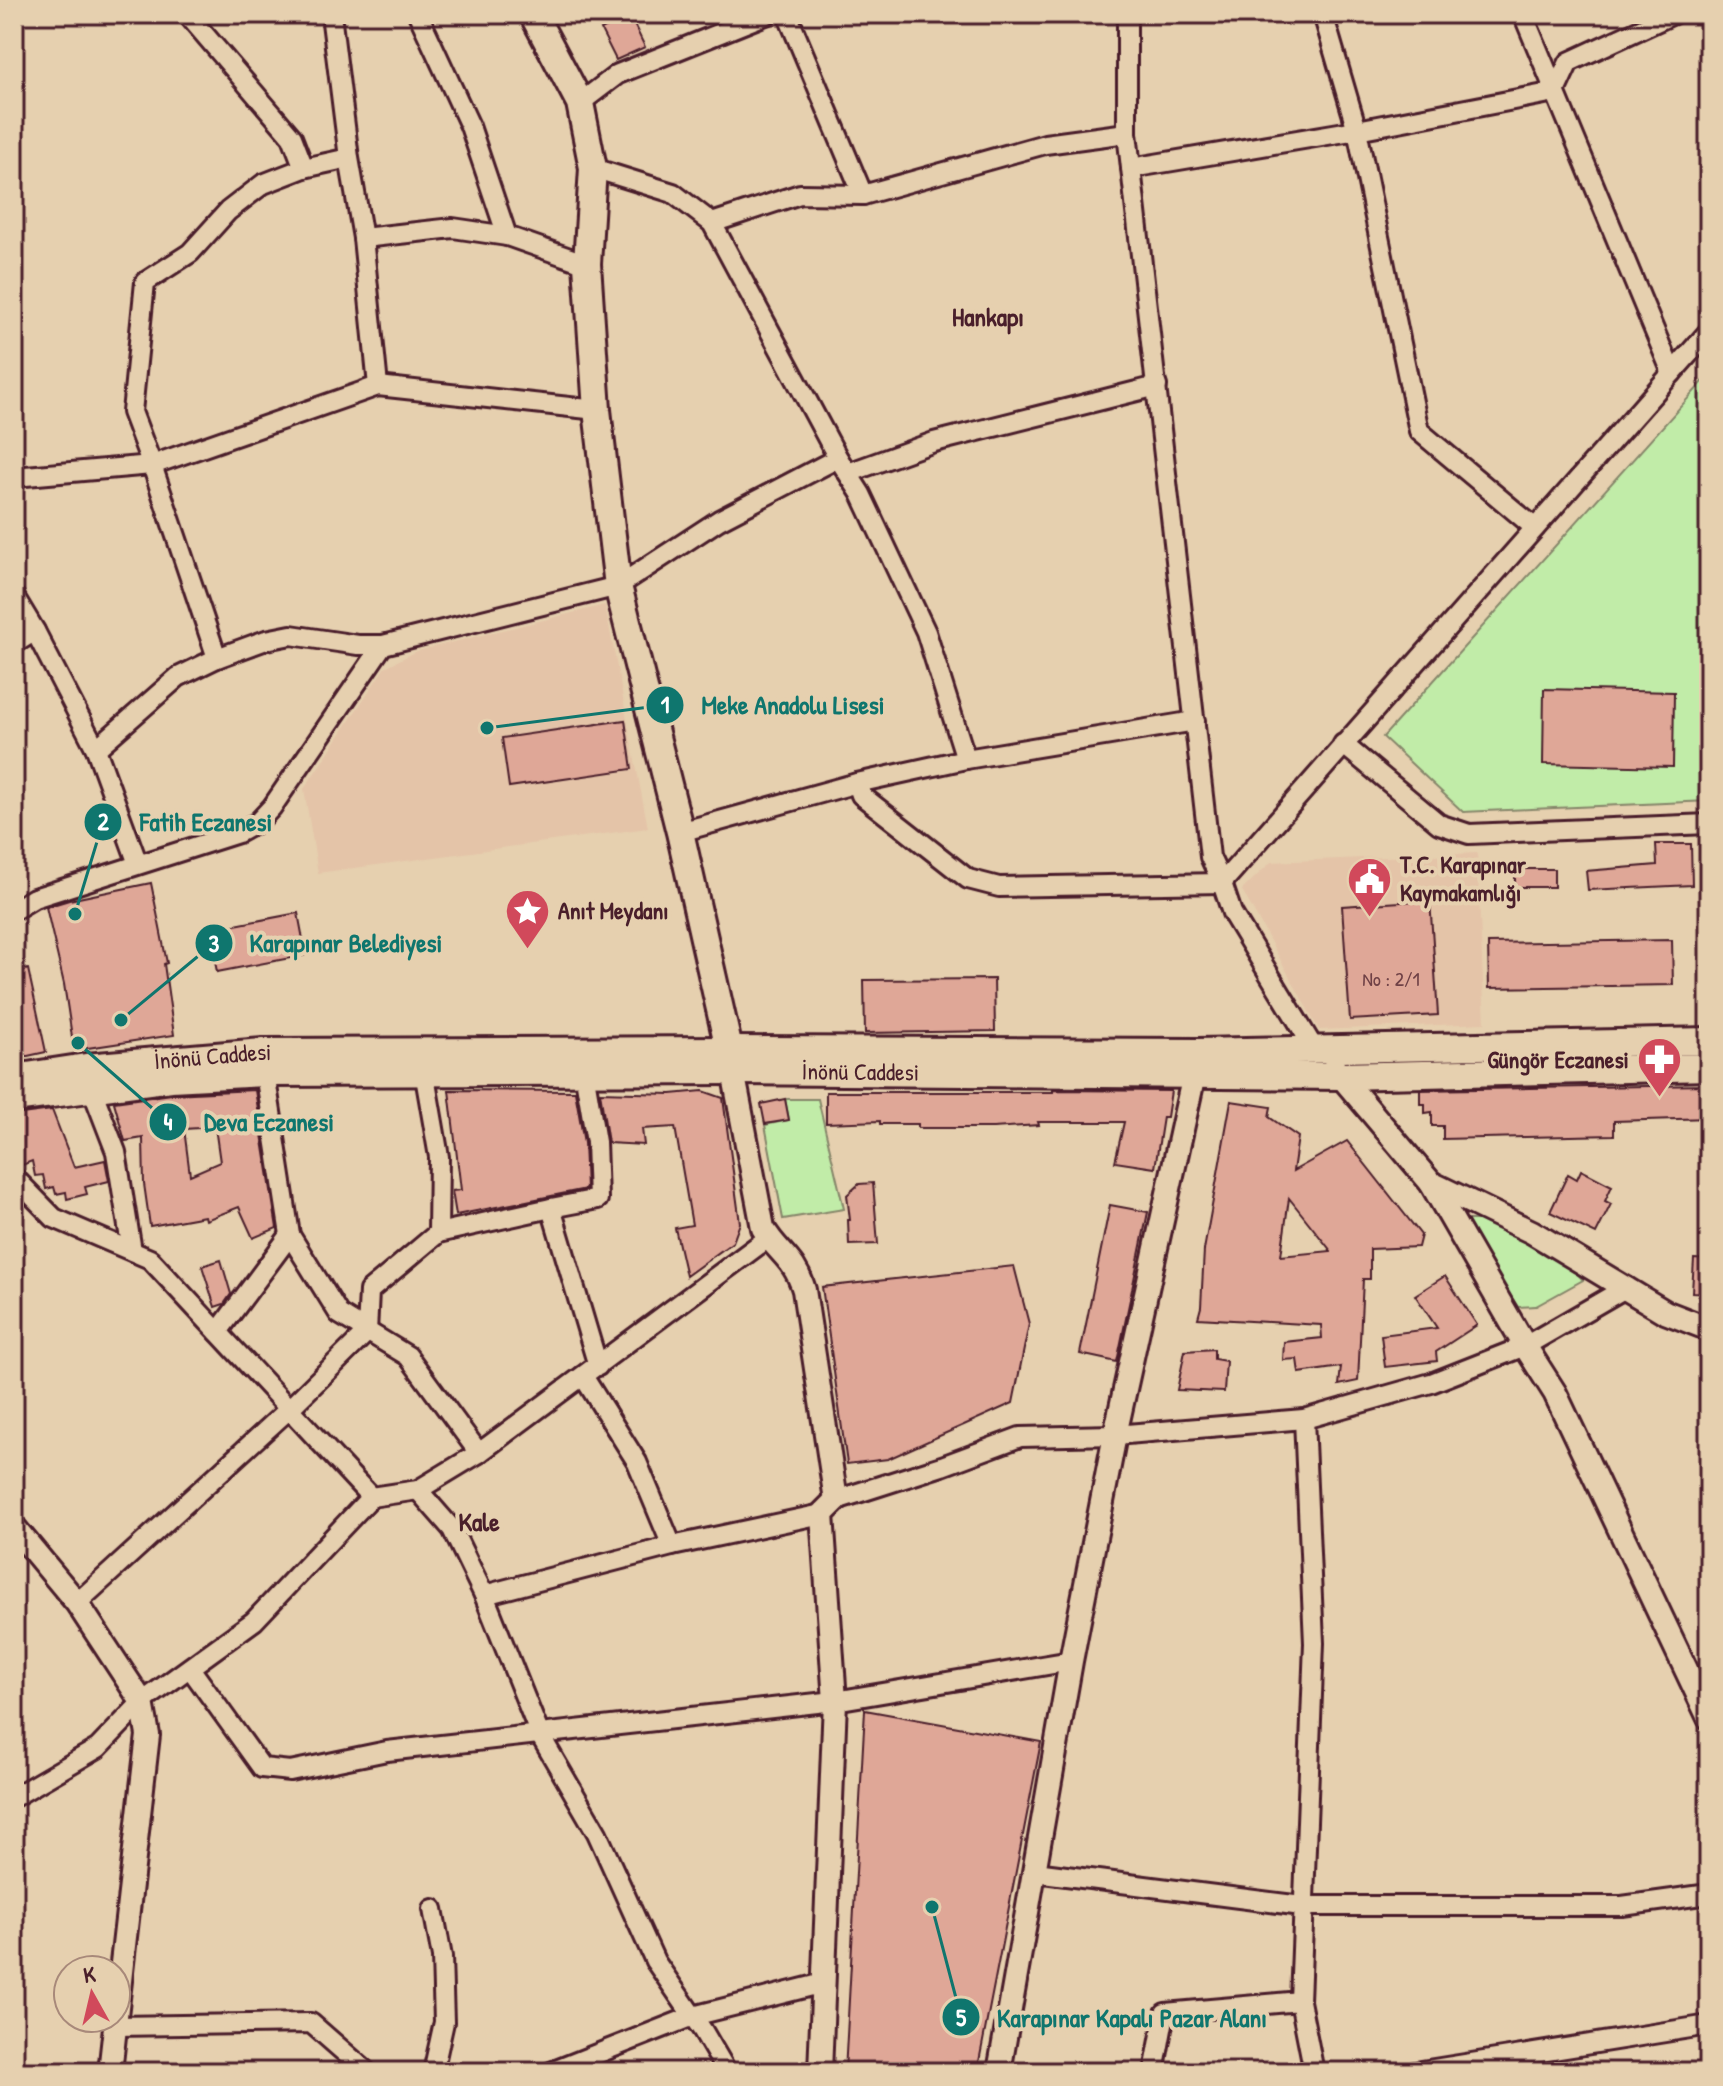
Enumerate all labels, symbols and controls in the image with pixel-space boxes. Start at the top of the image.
district label: Hankapı [952,299,1024,335]
callout: Meke Anadolu Lisesi [645,680,900,730]
text: Meke Anadolu Lisesi [701,687,885,722]
text: 1 [661,688,670,720]
callout: Fatih Eczanesi [83,797,288,847]
text: Fatih Eczanesi [139,804,272,839]
text: 2 [97,805,109,837]
place label: T.C. Karapınar Kaymakamlığı [1399,848,1527,909]
public building icon: T.C. Karapınar Kaymakamlığı [1345,855,1393,918]
place icon: Anıt Meydanı [503,887,551,950]
place label: Anıt Meydanı [558,894,669,927]
callout: Karapınar Belediyesi [194,918,459,968]
text: Karapınar Belediyesi [250,925,442,961]
text: 3 [209,927,220,959]
house number: No : 2/1 [1362,965,1420,992]
street label: İnönü Caddesi [153,1035,271,1076]
pharmacy icon: Güngör Eczanesi [1636,1036,1684,1099]
place label: Güngör Eczanesi [1487,1043,1629,1076]
street label: İnönü Caddesi [801,1055,919,1088]
callout: Deva Eczanesi [148,1097,350,1147]
text: Deva Eczanesi [204,1104,334,1139]
text: 4 [164,1105,173,1137]
district label: Kale [458,1504,500,1539]
north arrow [52,1954,132,2034]
text: K [81,1958,97,1990]
callout: Karapınar Kapalı Pazar Alanı [941,1992,1283,2042]
text: Karapınar Kapalı Pazar Alanı [997,2000,1267,2036]
text: 5 [956,2001,967,2033]

